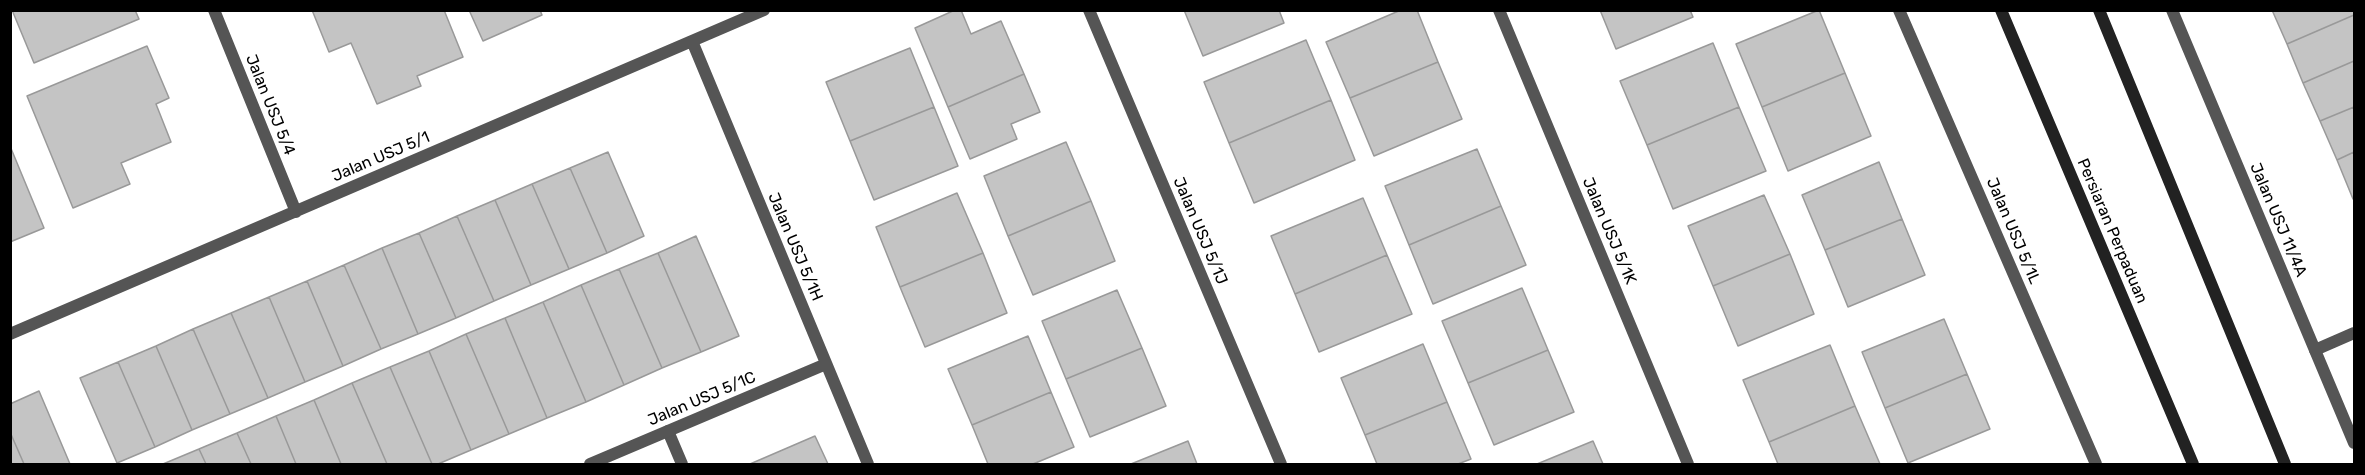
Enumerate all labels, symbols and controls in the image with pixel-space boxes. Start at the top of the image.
street label: Jalan USJ 5/4 [241,52,299,158]
street label: Jalan USJ 5/1 [329,128,433,186]
street label: Persiaran Perpaduan [2073,156,2151,306]
street label: Jalan USJ 11/4A [2245,160,2311,280]
street label: Jalan USJ 5/1J [1169,175,1231,287]
street label: Jalan USJ 5/1K [1578,175,1640,287]
street label: Jalan USJ 5/1L [1982,175,2044,287]
street label: Jalan USJ 5/1H [764,190,826,304]
street label: Jalan USJ 5/1C [645,368,759,430]

